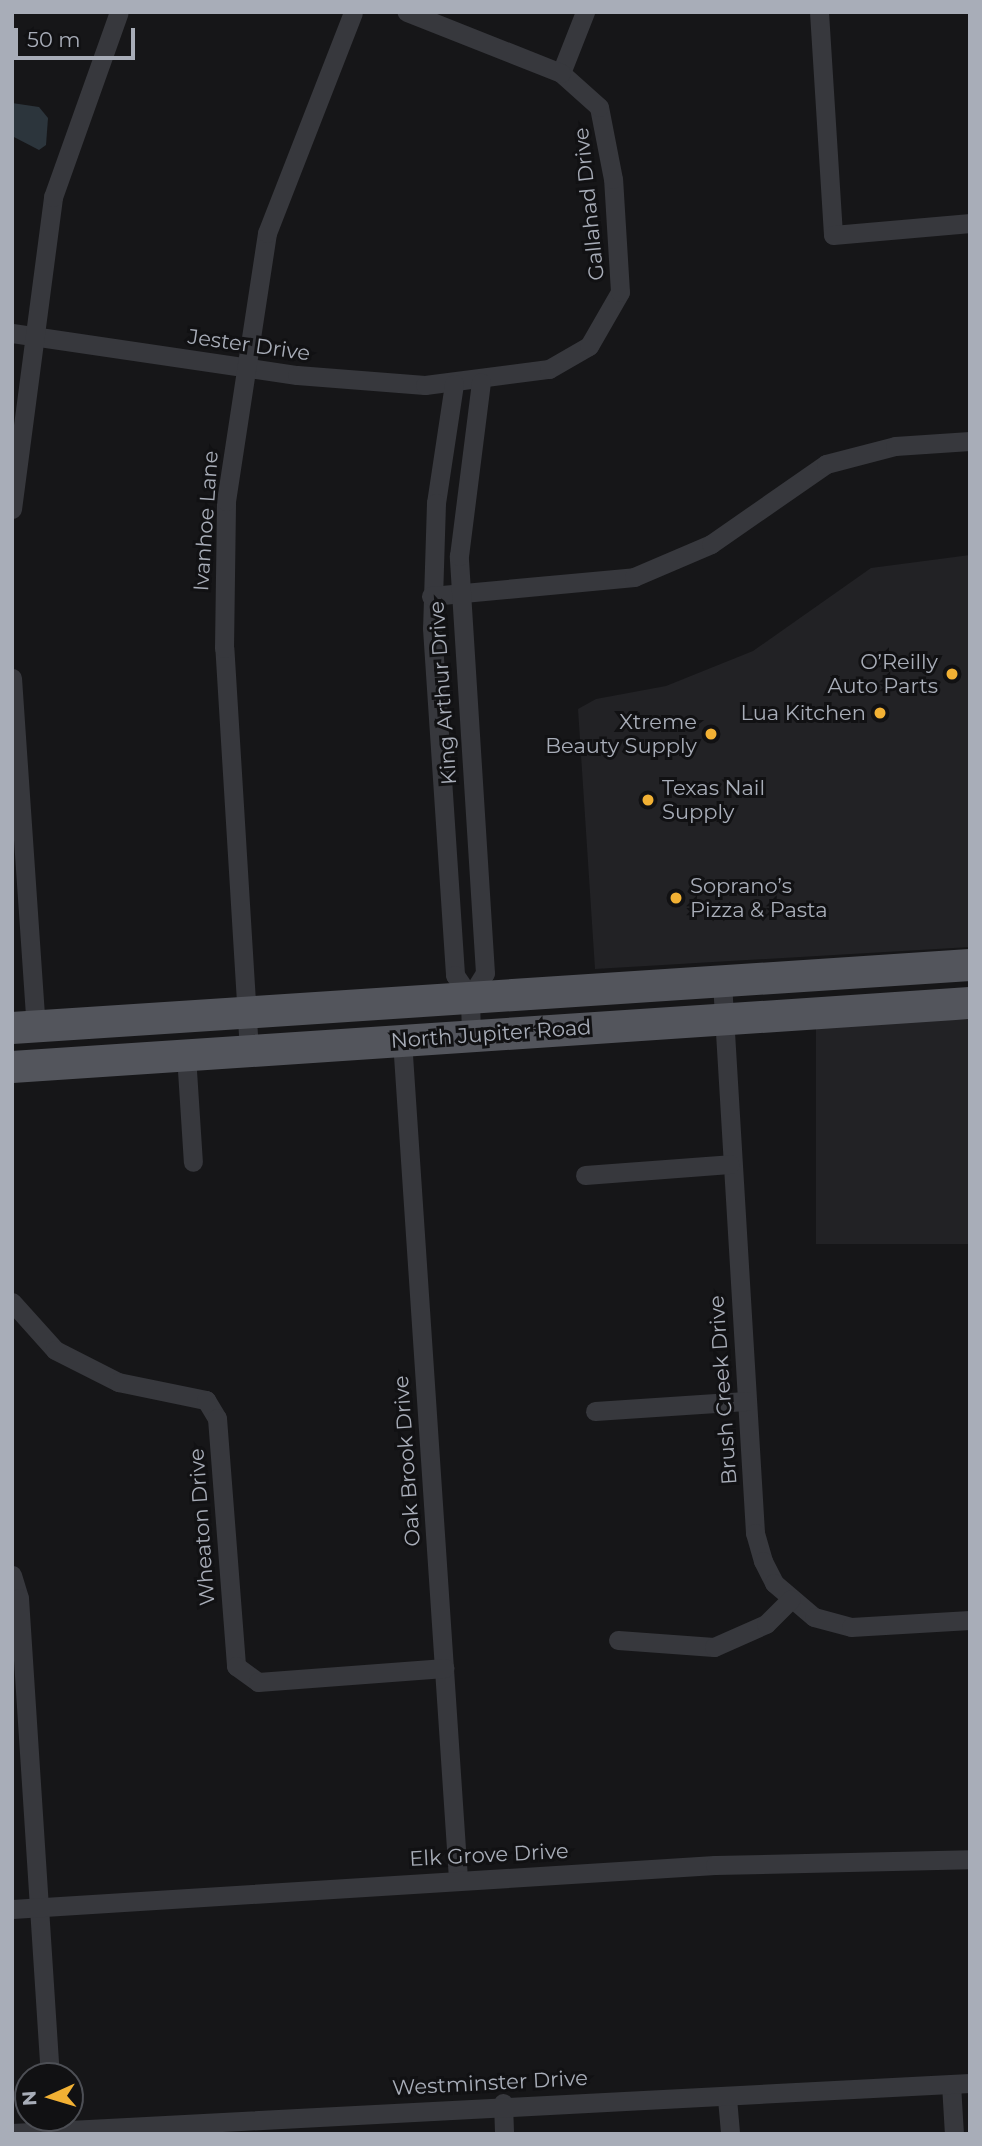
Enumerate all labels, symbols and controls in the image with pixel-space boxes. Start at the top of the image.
scale bar [18,14,138,58]
text: 50 m [27,27,81,52]
street label: Gallahad Drive [568,126,610,282]
street label: Jester Drive [186,324,312,366]
street label: Ivanhoe Lane [189,450,223,592]
street label: King Arthur Drive [424,600,462,786]
place label: O’Reilly Auto Parts [828,649,938,699]
marker: O’Reilly Auto Parts [944,666,960,682]
place label: Lua Kitchen [741,700,866,726]
marker: Lua Kitchen [872,705,888,721]
place label: Xtreme Beauty Supply [545,709,697,759]
marker: Xtreme Beauty Supply [703,726,719,742]
place label: Texas Nail Supply [662,775,765,825]
marker: Texas Nail Supply [640,792,656,808]
place label: Soprano’s Pizza & Pasta [690,873,828,923]
marker: Soprano’s Pizza & Pasta [668,890,684,906]
street label: North Jupiter Road [390,1014,592,1054]
street label: Brush Creek Drive [704,1294,742,1486]
street label: Oak Brook Drive [388,1375,426,1547]
street label: Wheaton Drive [184,1447,220,1607]
street label: Elk Grove Drive [409,1838,569,1872]
north arrow [14,2062,84,2132]
street label: Westminster Drive [392,2065,588,2101]
text: N [18,2090,42,2107]

